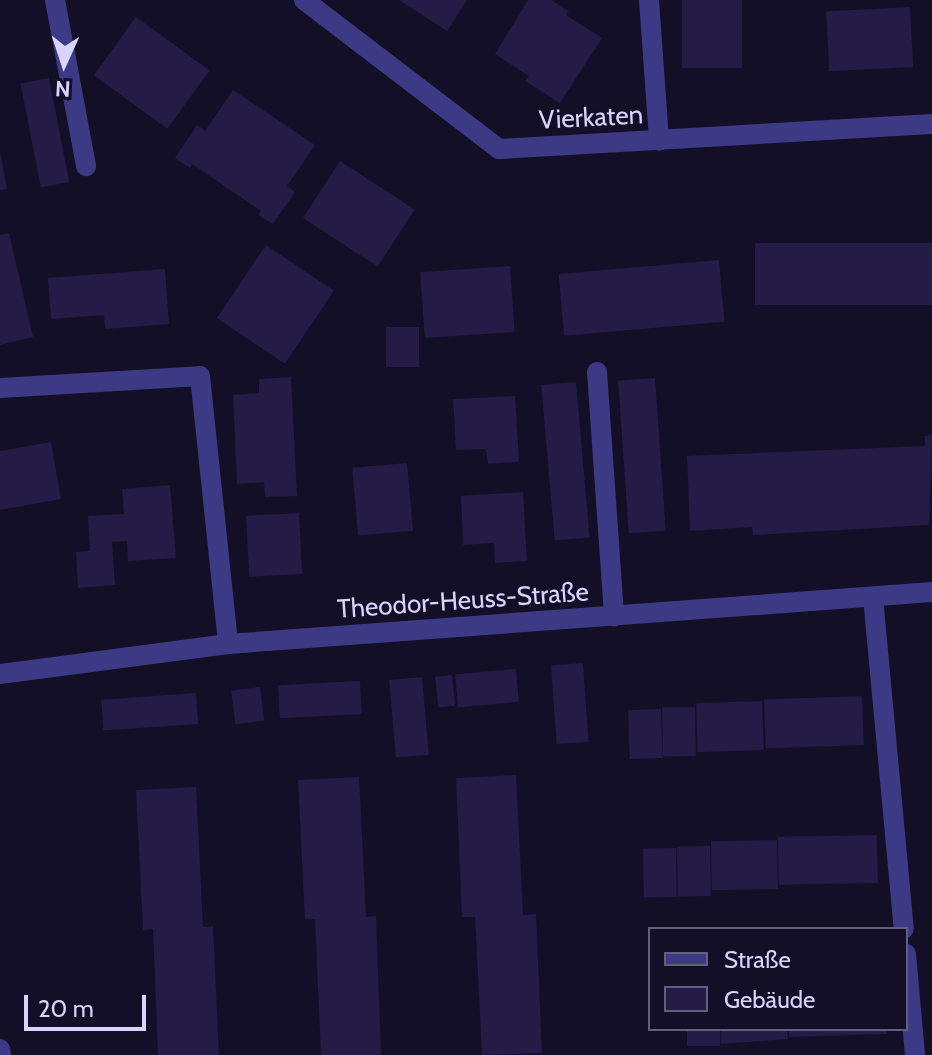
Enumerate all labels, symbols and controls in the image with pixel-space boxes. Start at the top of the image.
north arrow [24,24,104,104]
text: N [54,75,71,102]
street label: Vierkaten [538,100,644,136]
street label: Theodor-Heuss-Straße [336,577,590,625]
legend [648,927,908,1031]
text: Straße [724,945,791,974]
scale bar [28,979,150,1029]
text: Gebäude [724,985,815,1014]
text: 20 m [38,994,94,1023]

